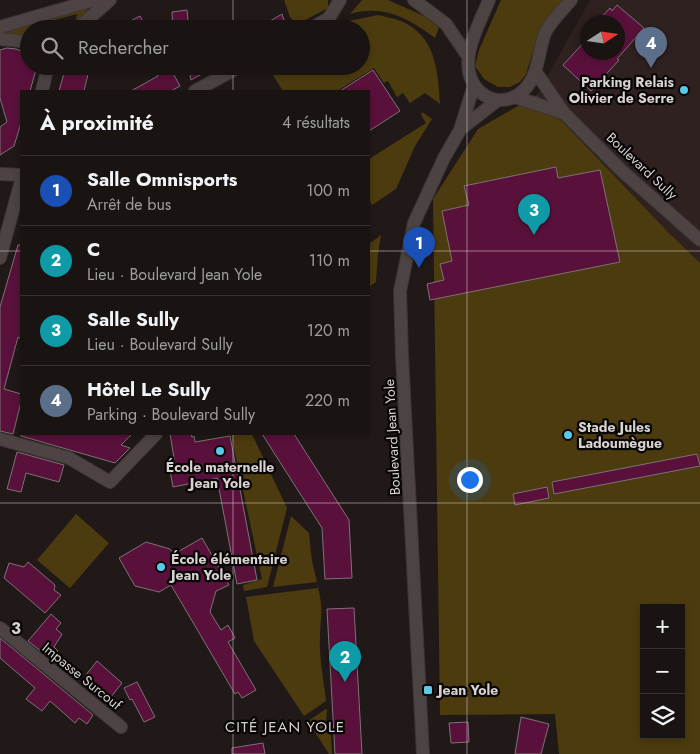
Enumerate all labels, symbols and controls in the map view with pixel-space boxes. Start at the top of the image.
north arrow [580,15,625,60]
search box [20,20,370,75]
pin: 4 [635,27,667,68]
icon: search [38,34,66,62]
text: Rechercher [78,34,169,61]
place label: Parking Relais Olivier de Serre [569,72,675,108]
marker: Parking Relais Olivier de Serre [678,84,690,96]
text: À proximité [40,108,154,138]
text: 4 résultats [282,111,350,134]
street label: Boulevard Sully [602,128,683,205]
text: Salle Omnisports [87,166,237,193]
text: 1 [52,179,60,202]
text: 100 m [306,179,350,202]
text: Arrêt de bus [87,193,171,216]
pin: 3 [518,194,550,235]
pin: 1 [403,227,435,268]
text: C [87,236,100,263]
text: 2 [51,249,61,272]
text: 110 m [309,249,350,272]
text: Lieu · Boulevard Jean Yole [87,263,262,286]
text: Salle Sully [87,306,179,333]
text: 3 [51,319,61,342]
text: 120 m [307,319,350,342]
text: Lieu · Boulevard Sully [87,333,233,356]
text: Hôtel Le Sully [87,376,210,403]
street label: Boulevard Jean Yole [379,378,405,496]
text: 4 [50,389,62,412]
text: 220 m [305,389,350,412]
text: Parking · Boulevard Sully [87,403,255,426]
place label: Stade Jules Ladoumègue [578,417,662,453]
marker: Stade Jules Ladoumègue [562,429,574,441]
marker: École maternelle Jean Yole [214,445,226,457]
place label: École maternelle Jean Yole [166,457,274,493]
your location [457,467,483,493]
place label: École élémentaire Jean Yole [168,549,287,585]
marker: École élémentaire Jean Yole [155,561,167,573]
map controls [640,604,685,739]
button: + [640,604,685,649]
text: 3 [11,617,21,640]
street label: Impasse Surcouf [38,638,127,715]
pin: 2 [329,641,361,682]
button: − [640,649,685,694]
place label: Jean Yole [435,680,498,700]
marker: Jean Yole [422,684,434,696]
button: layers [640,694,685,739]
district label: CITÉ JEAN YOLE [225,716,345,738]

